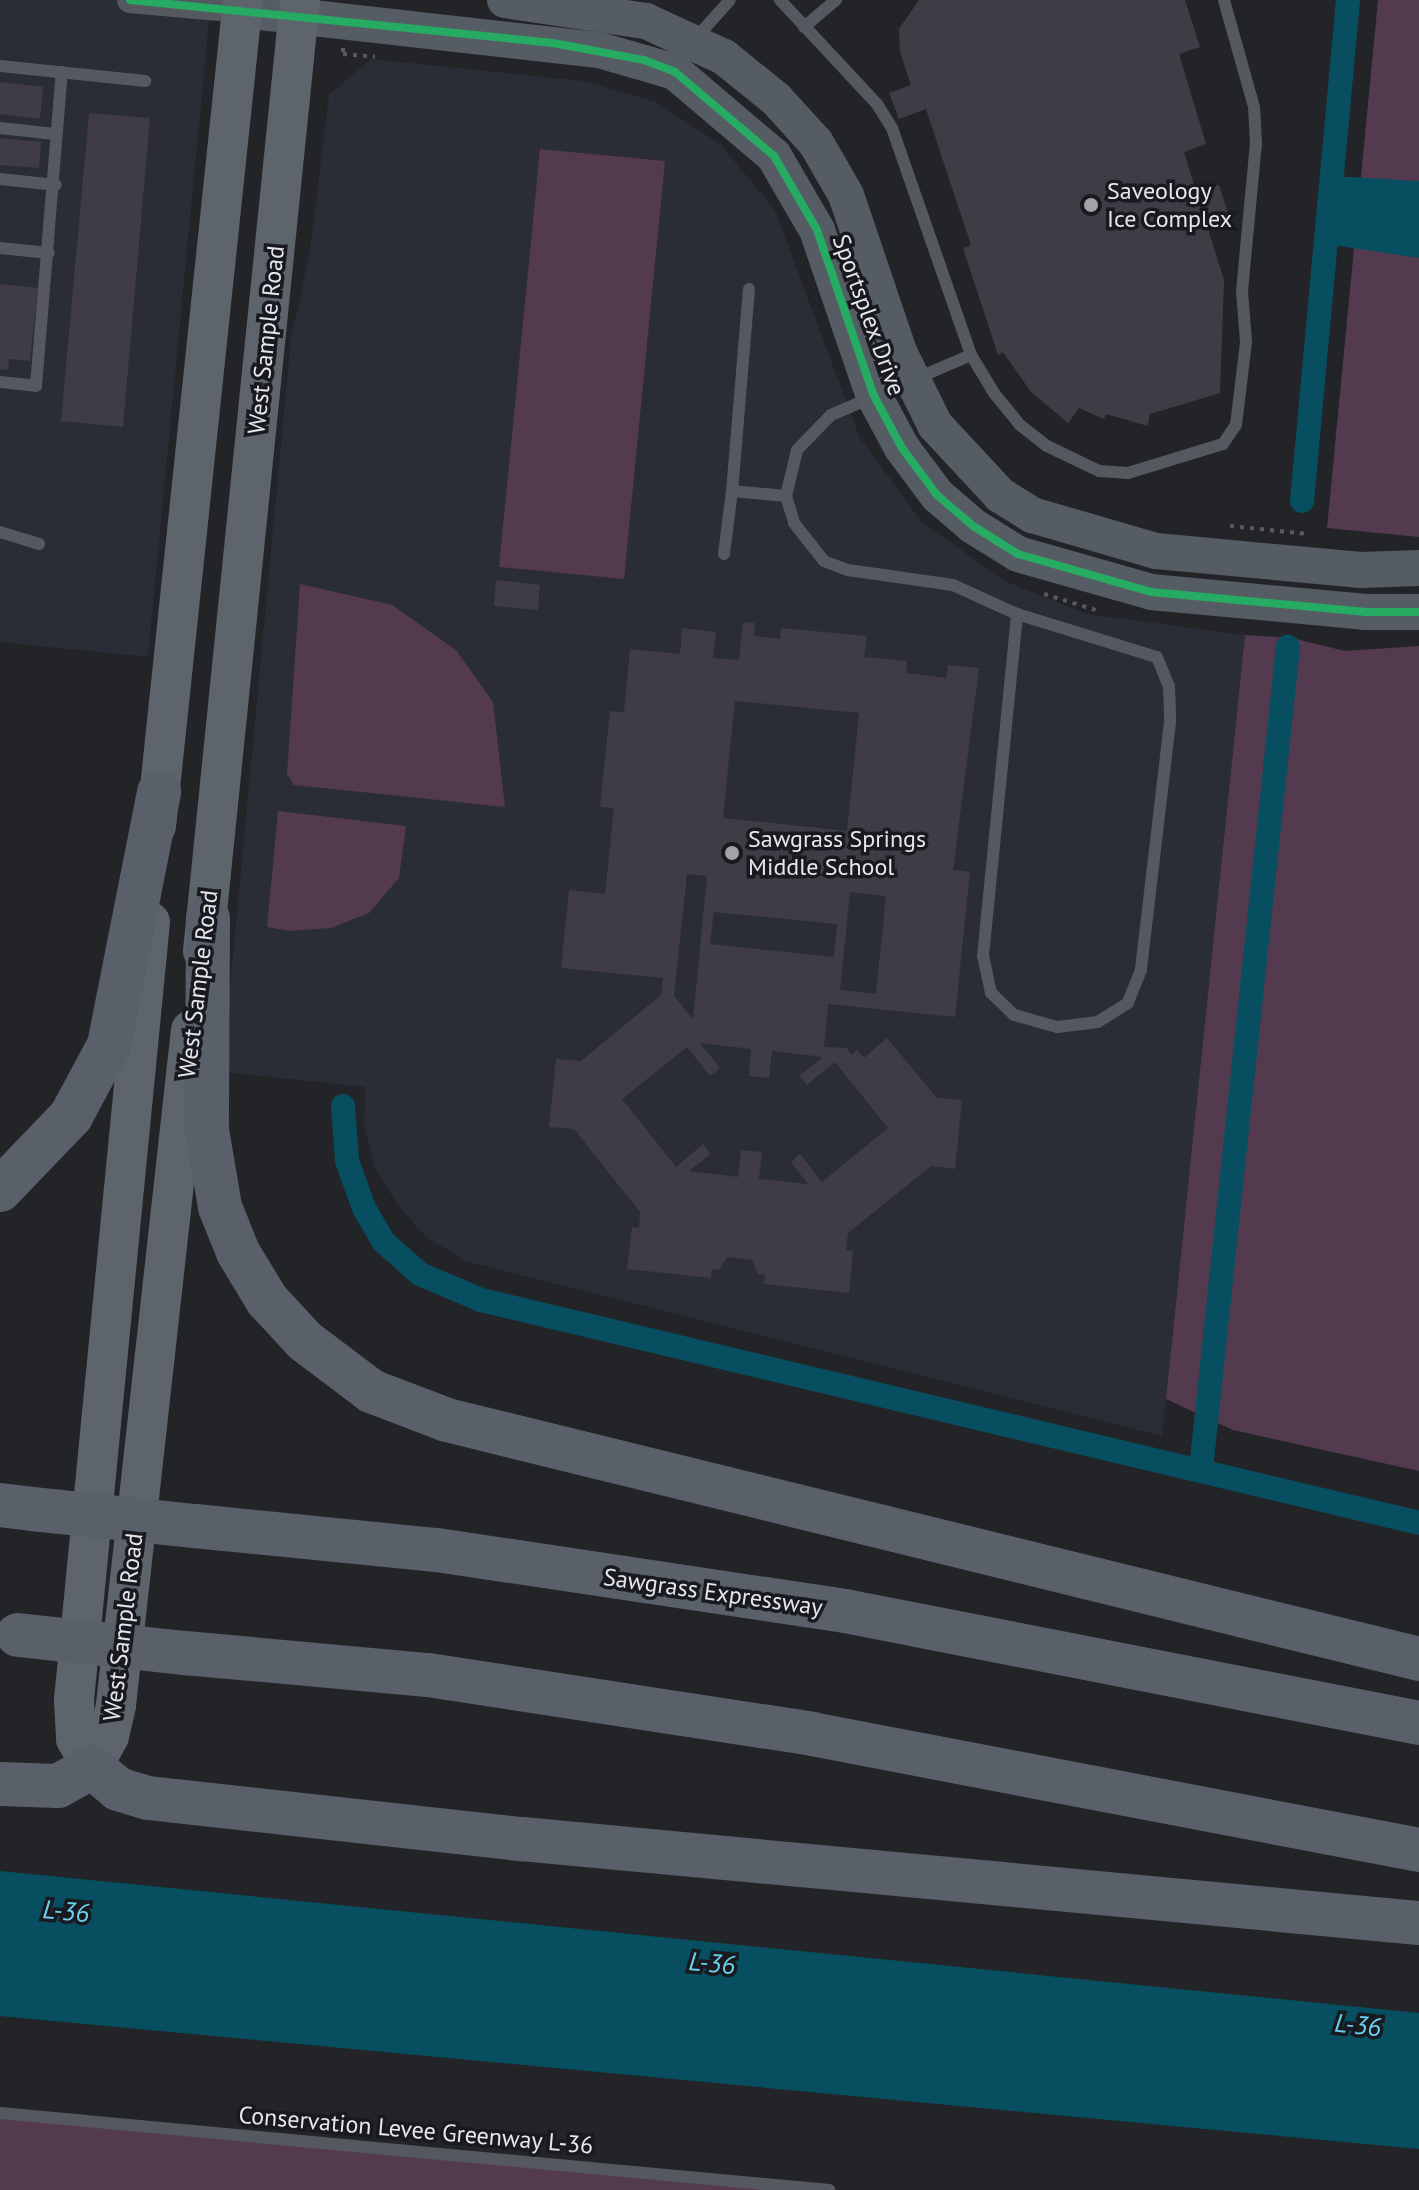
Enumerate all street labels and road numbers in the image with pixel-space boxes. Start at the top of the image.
street label: Sportsplex Drive [826,230,912,400]
street label: West Sample Road [242,244,290,436]
street label: West Sample Road [172,888,224,1080]
street label: West Sample Road [97,1531,149,1723]
street label: Sawgrass Expressway [602,1562,824,1622]
street label: Conservation Levee Greenway L-36 [237,2100,595,2160]

